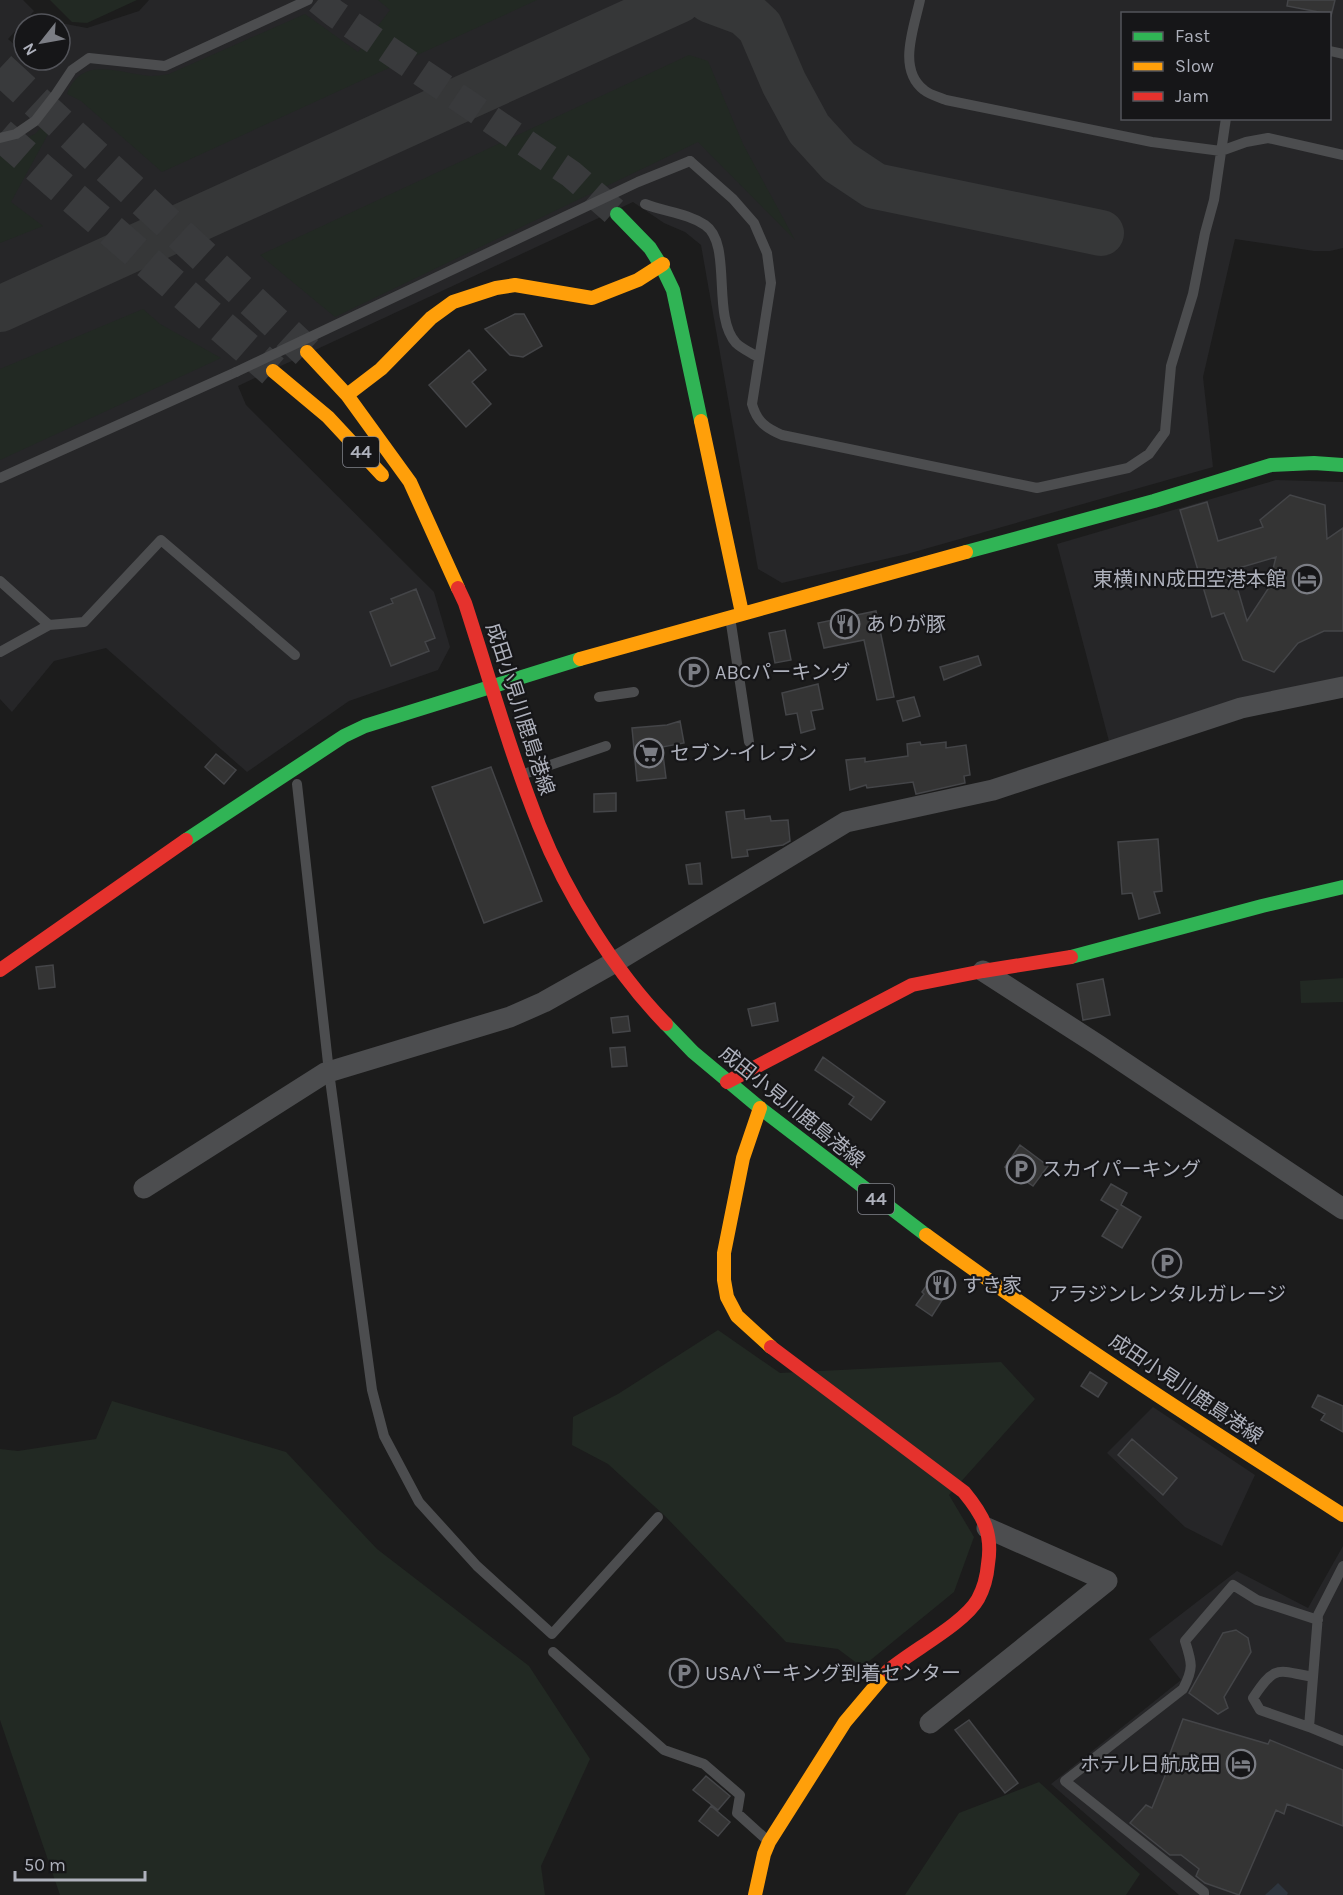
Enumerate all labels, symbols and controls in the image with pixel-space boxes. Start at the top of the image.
north arrow [12,12,72,72]
legend [1121,12,1331,120]
text: Fast [1175,25,1210,47]
text: N [18,40,41,59]
text: Slow [1175,55,1214,77]
text: Jam [1175,85,1209,107]
road number: 44 [343,437,379,467]
hotel icon: 東横INN成田空港本館 [1291,563,1323,595]
place label: 東横INN成田空港本館 [1093,568,1286,591]
restaurant icon: ありが豚 [829,608,861,640]
place label: ありが豚 [866,613,946,636]
street label: 成田小見川鹿島港線 [481,620,559,798]
parking icon: ABCパーキング [678,656,710,688]
place label: ABCパーキング [715,661,851,684]
supermarket icon: セブン-イレブン [633,737,665,769]
place label: セブン-イレブン [670,742,817,765]
street label: 成田小見川鹿島港線 [715,1041,869,1173]
parking icon: スカイパーキング [1005,1153,1037,1185]
place label: スカイパーキング [1042,1158,1201,1181]
road number: 44 [858,1184,894,1214]
parking icon: アラジンレンタルガレージ [1151,1247,1183,1279]
restaurant icon: すき家 [925,1269,957,1301]
place label: すき家 [962,1274,1022,1297]
place label: アラジンレンタルガレージ [1048,1283,1286,1306]
street label: 成田小見川鹿島港線 [1105,1329,1267,1449]
parking icon: USAパーキング到着センター [668,1657,700,1689]
place label: USAパーキング到着センター [705,1662,961,1685]
hotel icon: ホテル日航成田 [1225,1748,1257,1780]
place label: ホテル日航成田 [1080,1753,1220,1776]
scale bar [15,1844,146,1882]
text: 50 m [24,1854,66,1876]

